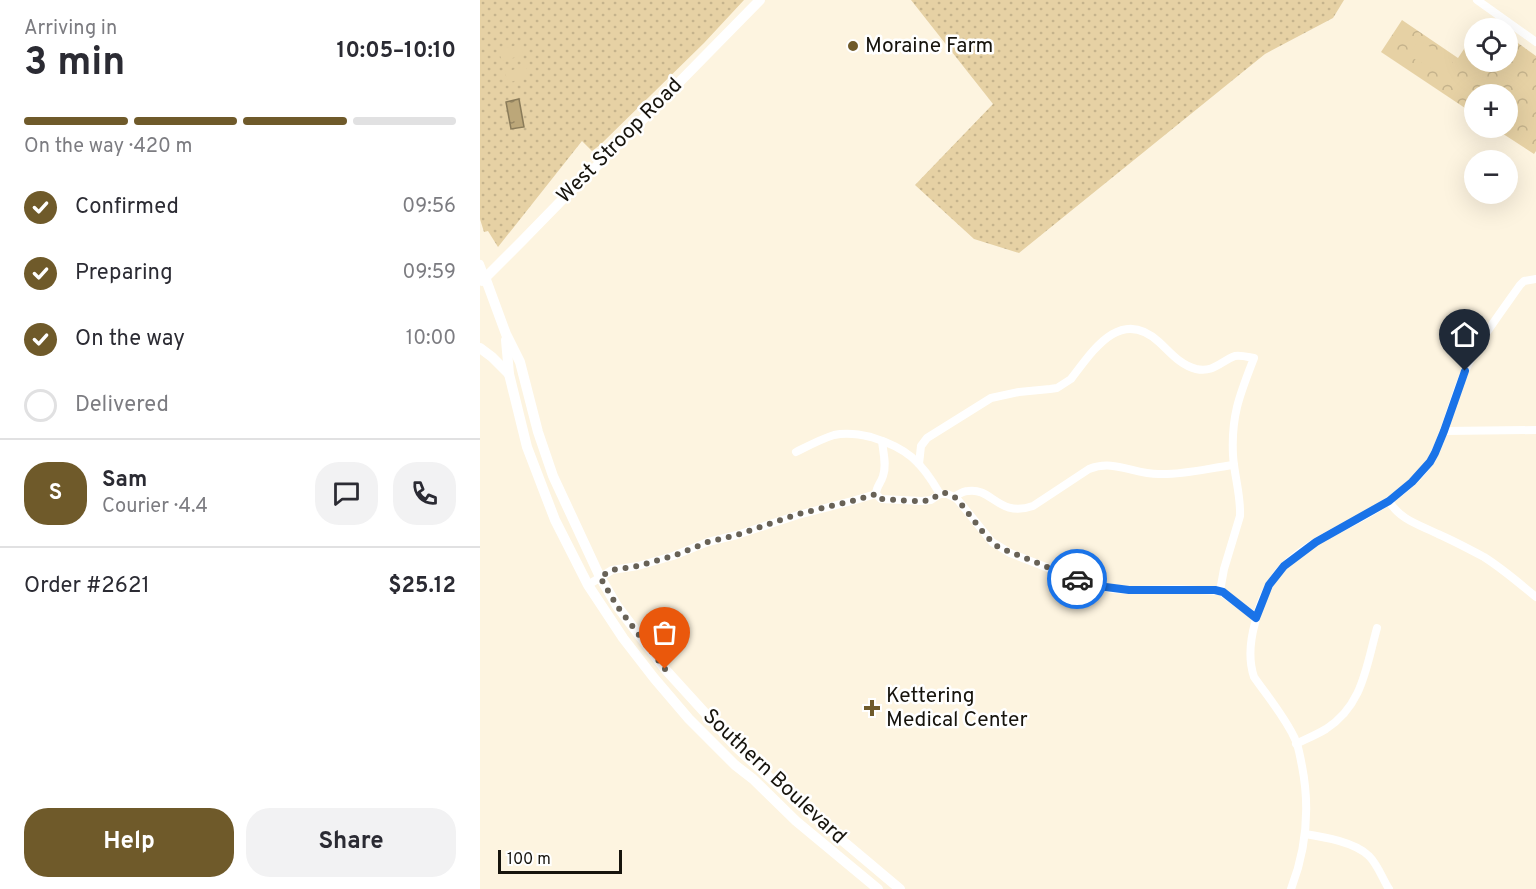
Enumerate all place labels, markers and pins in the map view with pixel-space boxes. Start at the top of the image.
place label: Moraine Farm [865,33,993,60]
marker: Moraine Farm [846,39,860,53]
pin [1439,309,1490,371]
pin [639,607,690,669]
place label: Kettering Medical Center [886,683,1028,734]
marker: Kettering Medical Center [863,699,881,717]

